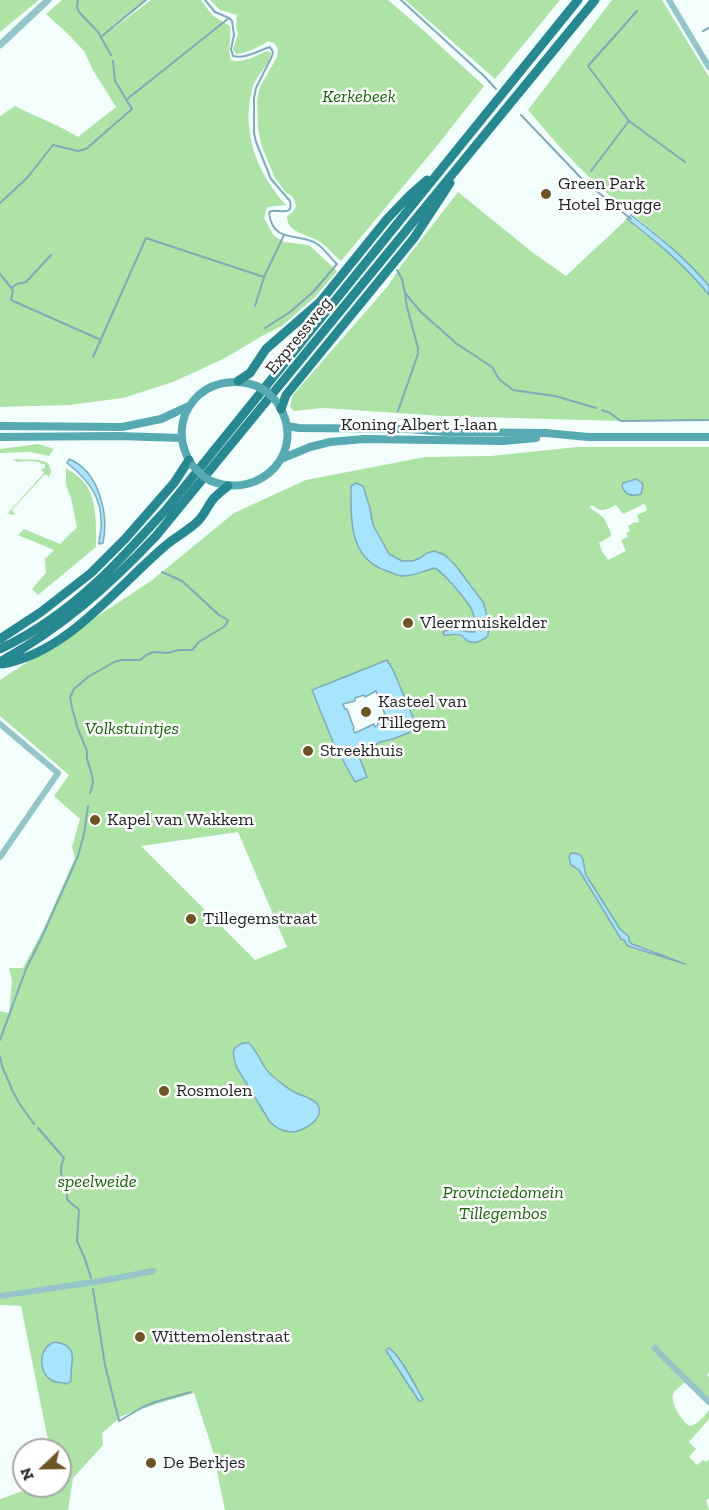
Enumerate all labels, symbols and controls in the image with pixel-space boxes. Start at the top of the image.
park label: Kerkebeek [322,86,396,108]
place label: Green Park Hotel Brugge [558,173,661,216]
marker: Green Park Hotel Brugge [539,187,553,201]
street label: Expressweg [261,293,337,379]
street label: Koning Albert I-laan [341,414,497,436]
place label: Vleermuiskelder [420,612,548,634]
marker: Vleermuiskelder [401,616,415,630]
place label: Kasteel van Tillegem [378,691,467,734]
marker: Kasteel van Tillegem [359,705,373,719]
park label: Volkstuintjes [85,718,179,740]
place label: Streekhuis [320,740,403,762]
marker: Streekhuis [301,744,315,758]
place label: Kapel van Wakkem [107,809,254,831]
marker: Kapel van Wakkem [88,813,102,827]
place label: Tillegemstraat [203,908,317,930]
marker: Tillegemstraat [184,912,198,926]
place label: Rosmolen [176,1080,252,1102]
marker: Rosmolen [157,1084,171,1098]
park label: speelweide [57,1171,137,1193]
park label: Provinciedomein Tillegembos [442,1182,564,1224]
place label: Wittemolenstraat [152,1326,290,1348]
marker: Wittemolenstraat [133,1330,147,1344]
north arrow [12,1438,72,1498]
place label: De Berkjes [163,1452,245,1474]
marker: De Berkjes [144,1456,158,1470]
text: N [16,1465,38,1483]

